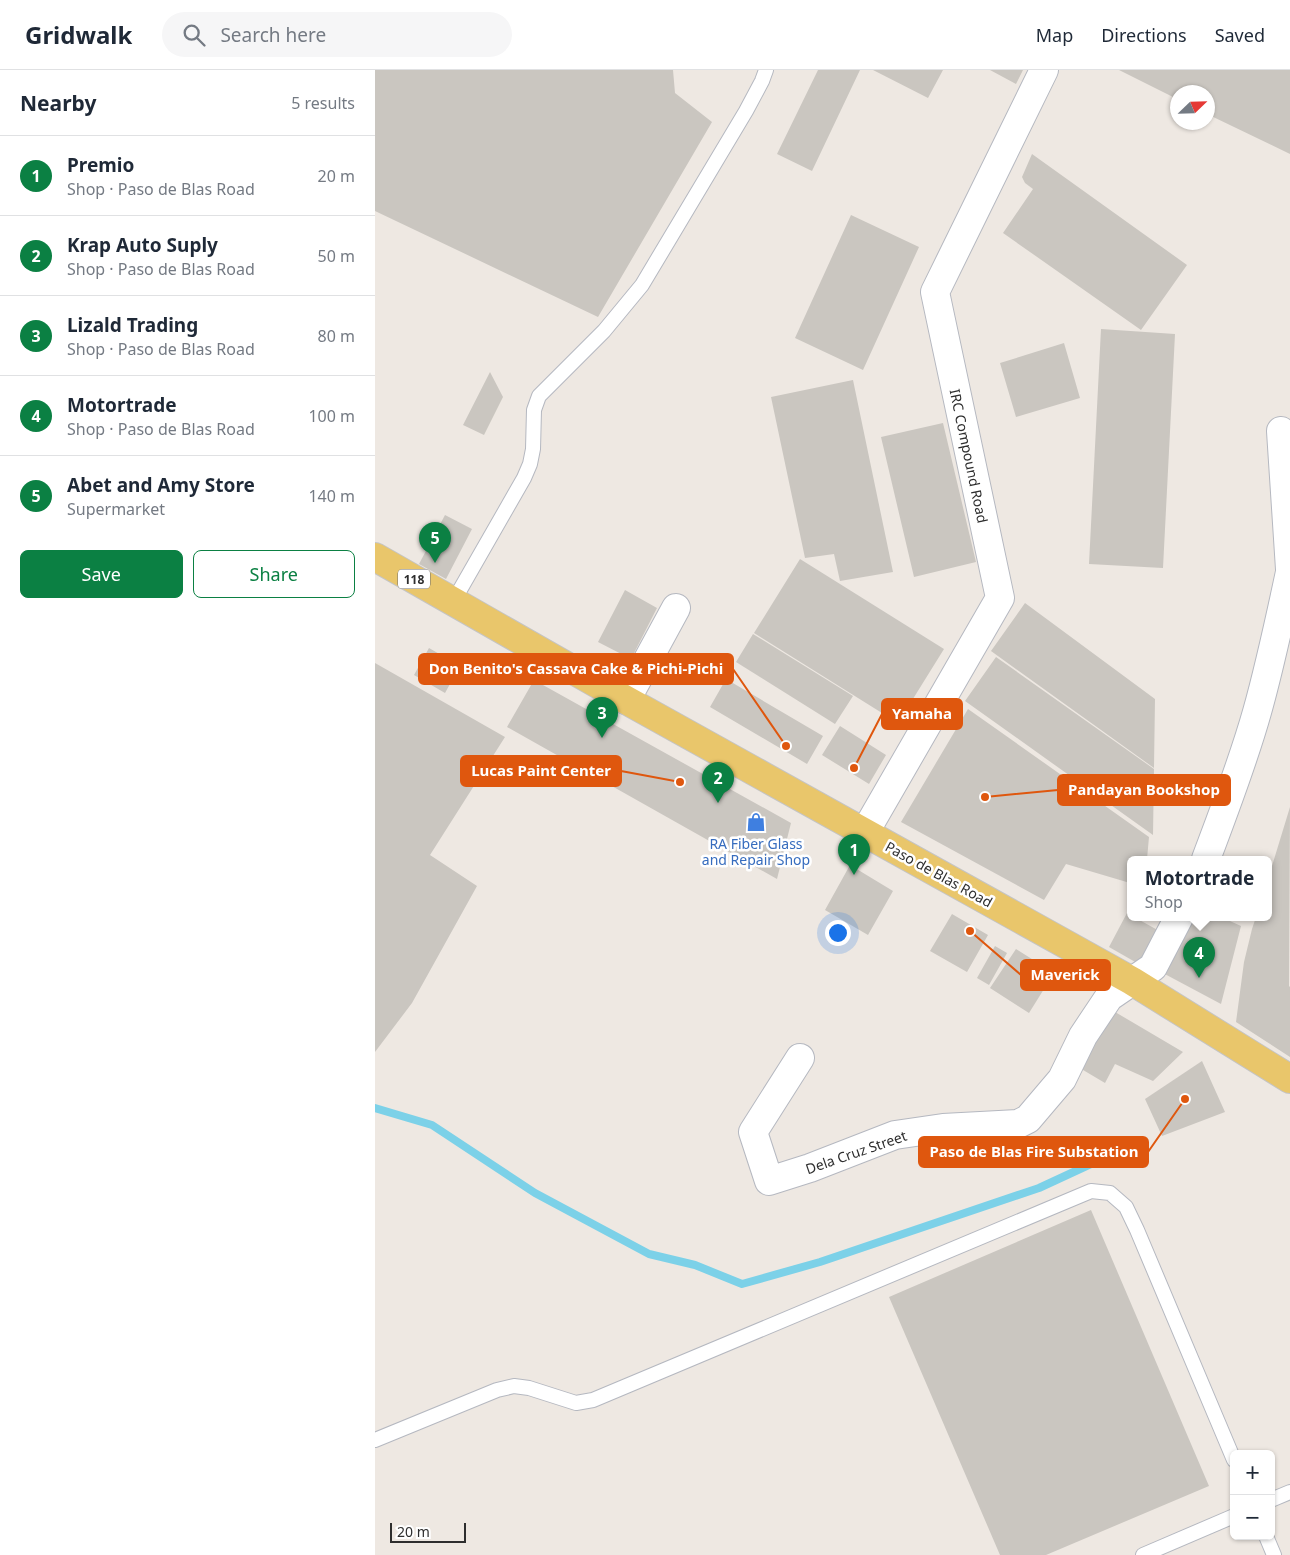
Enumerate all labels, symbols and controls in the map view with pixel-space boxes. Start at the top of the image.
search box [162,12,512,57]
text: Gridwalk [25,18,132,51]
icon: search [180,21,208,49]
text: Search here [220,22,326,48]
text: Map [1036,23,1073,47]
text: Directions [1101,23,1187,47]
text: Saved [1215,23,1265,47]
north arrow [1170,85,1215,130]
text: Nearby [20,89,96,117]
text: 5 results [291,92,355,114]
text: Premio [67,152,134,178]
text: 1 [31,165,41,187]
text: 20 m [318,165,355,187]
text: Shop · Paso de Blas Road [67,178,255,200]
text: Krap Auto Suply [67,232,218,258]
text: 2 [31,245,41,267]
text: 50 m [318,245,355,267]
text: Shop · Paso de Blas Road [67,258,255,280]
text: Lizald Trading [67,312,198,338]
text: 3 [31,325,41,347]
text: 80 m [318,325,355,347]
text: Shop · Paso de Blas Road [67,338,255,360]
street label: IRC Compound Road [946,387,992,525]
text: Motortrade [67,392,177,418]
text: 4 [31,405,41,427]
text: 100 m [308,405,355,427]
text: Shop · Paso de Blas Road [67,418,255,440]
text: Abet and Amy Store [67,472,255,498]
text: 5 [31,485,41,507]
text: 140 m [308,485,355,507]
text: Supermarket [67,498,165,520]
pin: 5 [419,522,451,563]
button: Save [20,550,183,598]
button: Share [193,550,355,598]
road number: 118 [398,569,430,588]
callout: Don Benito's Cassava Cake & Pichi-Pichi [419,654,733,684]
text: Don Benito's Cassava Cake & Pichi-Pichi [429,658,723,678]
pin: 3 [586,697,618,738]
callout: Yamaha [882,699,962,729]
text: Yamaha [892,703,952,723]
callout: Lucas Paint Center [461,756,621,786]
text: Lucas Paint Center [471,760,611,780]
pin: 2 [702,762,734,803]
callout: Pandayan Bookshop [1058,775,1230,805]
text: Pandayan Bookshop [1068,779,1220,799]
shop icon: RA Fiber Glass and Repair Shop [745,811,767,833]
place label: RA Fiber Glass and Repair Shop [702,834,810,869]
pin: 1 [838,834,870,875]
street label: Paso de Blas Road [882,837,996,911]
popup [1127,856,1272,921]
text: Motortrade [1145,865,1254,891]
text: Shop [1145,891,1183,913]
your location [825,920,851,946]
pin: 4 [1183,937,1215,978]
callout: Maverick [1021,960,1110,990]
text: Maverick [1031,964,1100,984]
street label: Dela Cruz Street [803,1126,909,1178]
callout: Paso de Blas Fire Substation [919,1137,1148,1167]
text: Paso de Blas Fire Substation [930,1141,1138,1161]
map controls [1230,1450,1275,1540]
button: + [1230,1450,1275,1495]
button: − [1230,1495,1275,1540]
scale bar [390,1520,466,1543]
text: 20 m [397,1522,430,1541]

